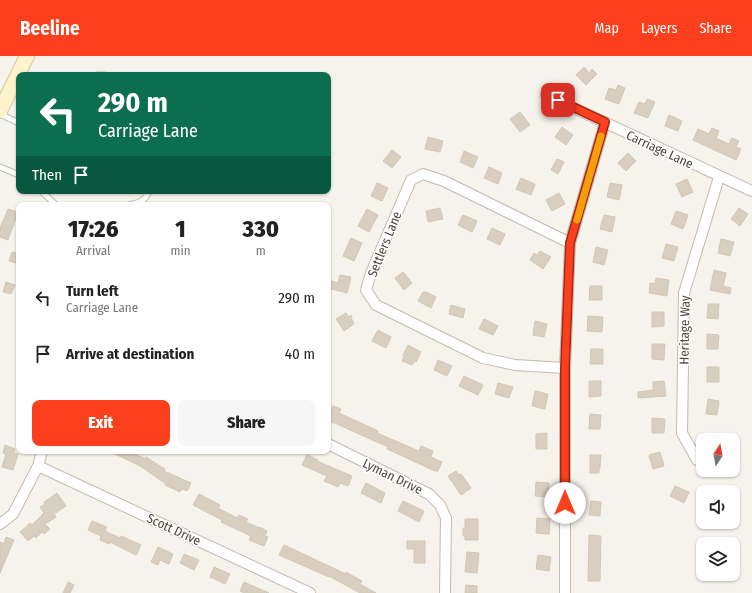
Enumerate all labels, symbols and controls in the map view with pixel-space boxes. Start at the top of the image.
text: Beeline [20,17,80,40]
text: Map [595,20,619,37]
text: Layers [641,20,677,37]
text: Share [699,20,732,37]
pin [541,83,575,117]
text: 290 m [98,86,168,119]
icon: left [32,88,84,140]
icon: arrive [547,89,569,111]
text: Carriage Lane [98,120,198,142]
street label: Carriage Lane [624,127,696,171]
icon: arrive [70,164,92,186]
text: Then [32,166,62,184]
street label: Settlers Lane [365,209,404,279]
text: 17:26 [68,215,118,243]
text: 1 [175,215,186,243]
text: 330 [243,215,279,243]
text: Arrival [76,243,110,258]
text: min [170,243,191,258]
text: m [256,243,266,258]
text: Turn left [66,282,119,300]
icon: left [32,287,54,309]
text: 290 m [278,289,315,307]
street label: Heritage Way [676,295,693,365]
text: Carriage Lane [66,300,138,315]
icon: arrive [32,343,54,365]
text: Arrive at destination [66,345,194,363]
text: 40 m [285,345,315,363]
button: Exit [32,400,170,446]
button: Share [178,400,315,446]
north arrow [696,433,740,477]
map controls [696,433,740,581]
street label: Lyman Drive [360,456,425,497]
position arrow [544,482,586,524]
button: sound [696,485,740,529]
street label: Scott Drive [144,510,203,548]
button: layers [696,537,740,581]

